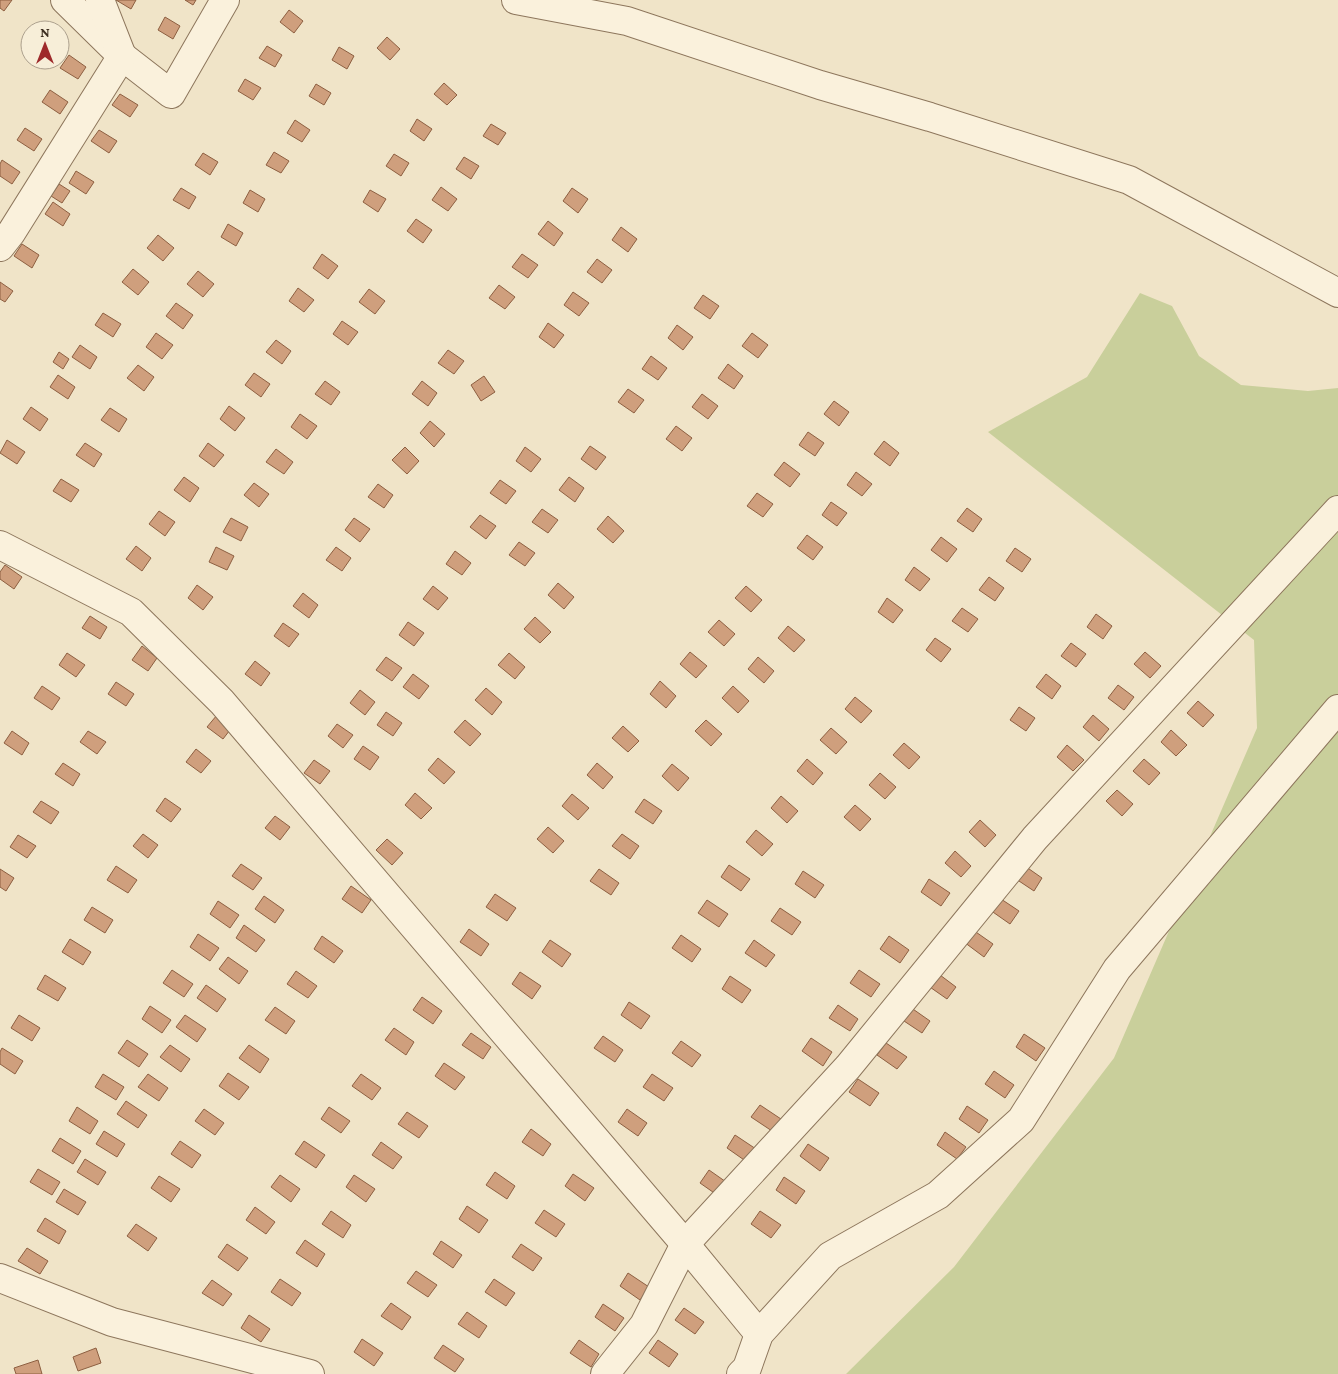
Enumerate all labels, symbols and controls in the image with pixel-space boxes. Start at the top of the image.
north arrow [20,20,70,70]
text: N [40,24,50,40]

